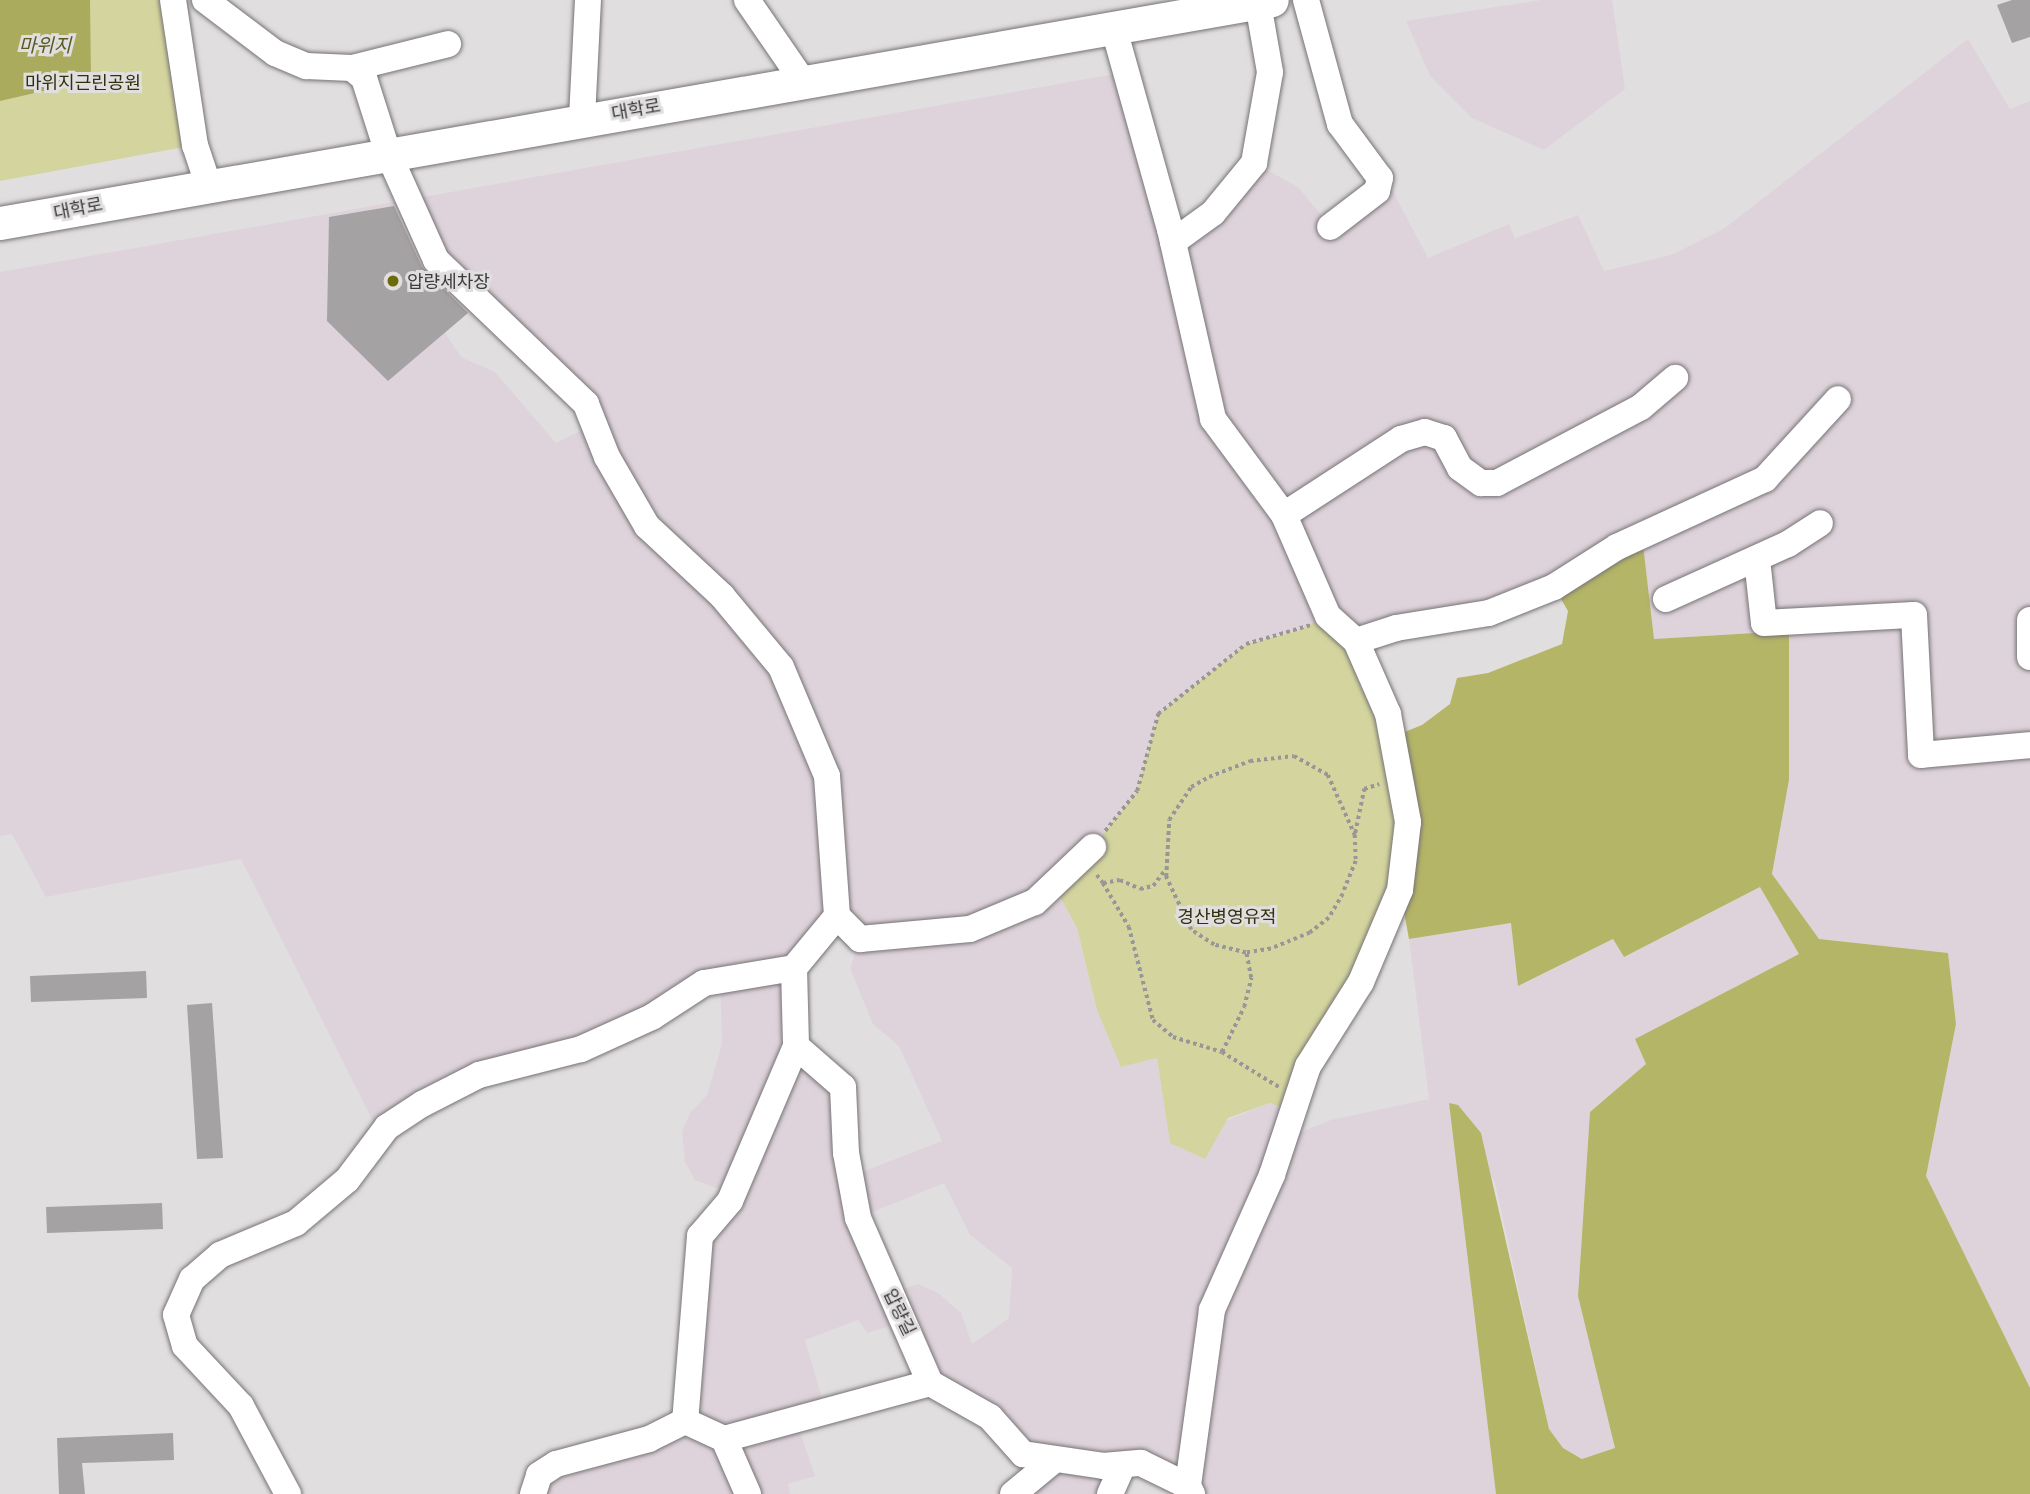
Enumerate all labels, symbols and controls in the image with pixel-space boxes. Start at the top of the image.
water label: 마위지 [19,34,71,56]
park label: 마위지근린공원 [25,71,141,93]
street label: 대학로 [610,94,662,124]
street label: 대학로 [52,193,104,223]
place label: 압량세차장 [407,270,490,292]
marker: 압량세차장 [385,273,401,289]
park label: 경산병영유적 [1177,905,1277,927]
street label: 압량길 [879,1285,921,1339]

